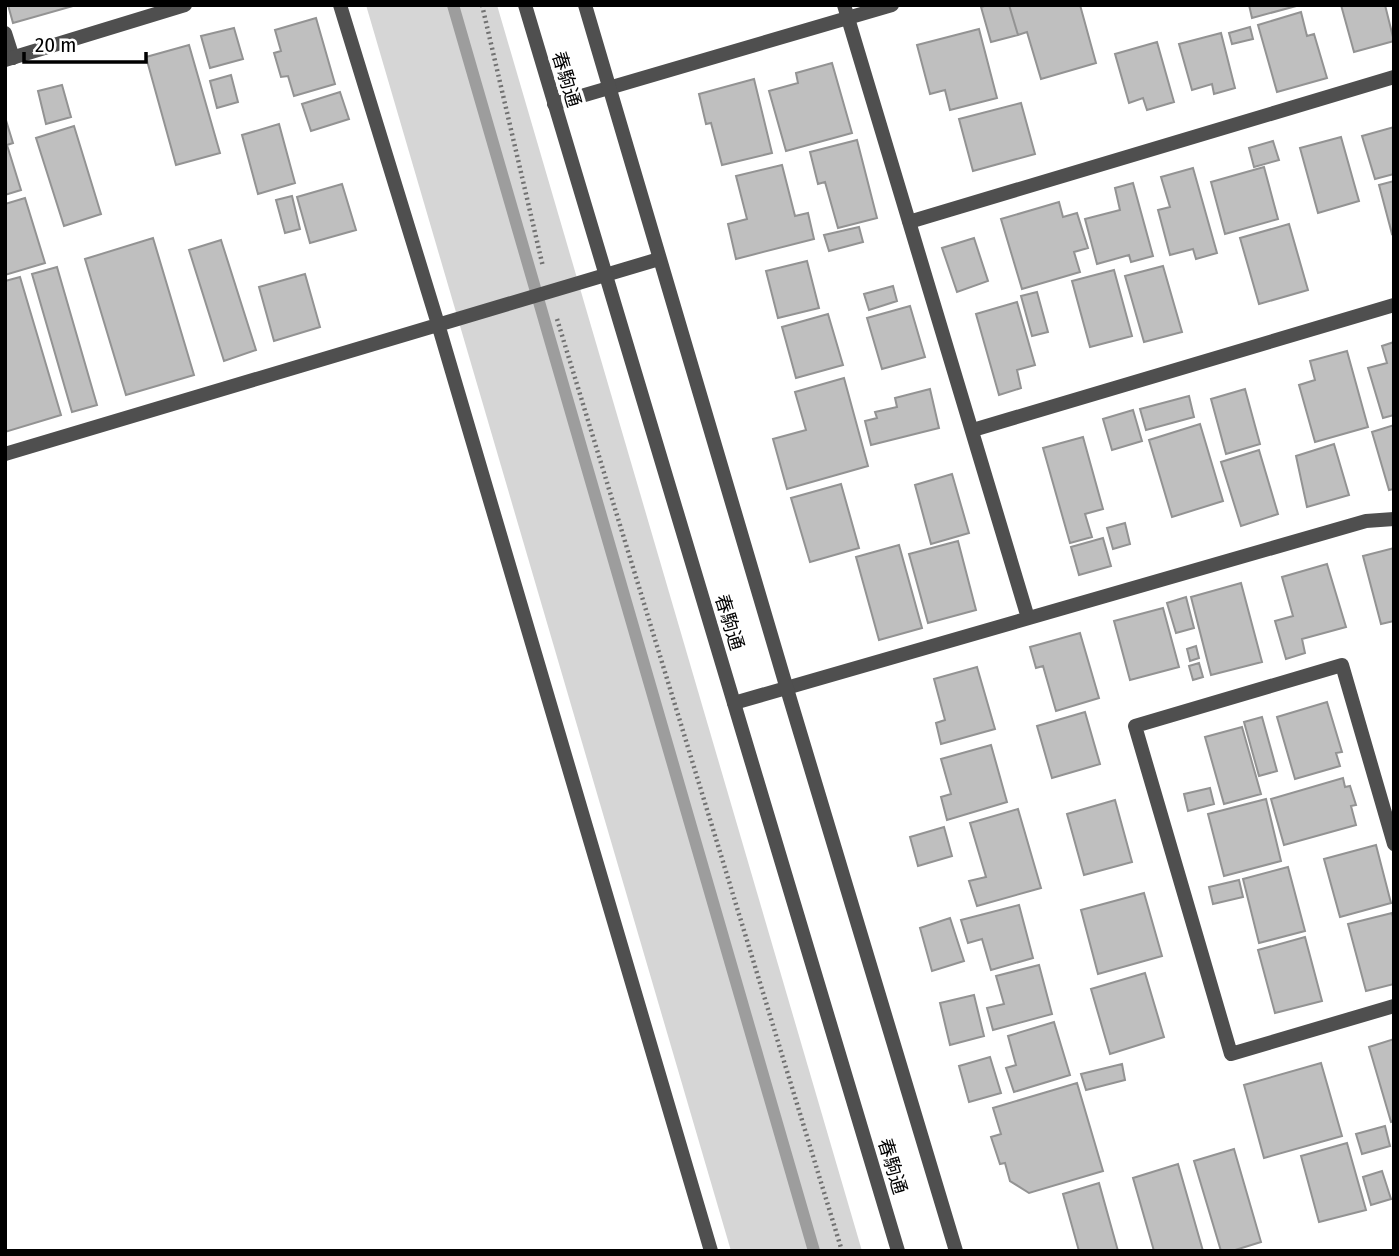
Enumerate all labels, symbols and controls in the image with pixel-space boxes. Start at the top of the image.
scale bar [24,21,147,65]
text: 20 m [35,32,76,58]
street label: 春駒通 [547,49,586,110]
street label: 春駒通 [710,592,749,653]
street label: 春駒通 [873,1136,912,1197]

